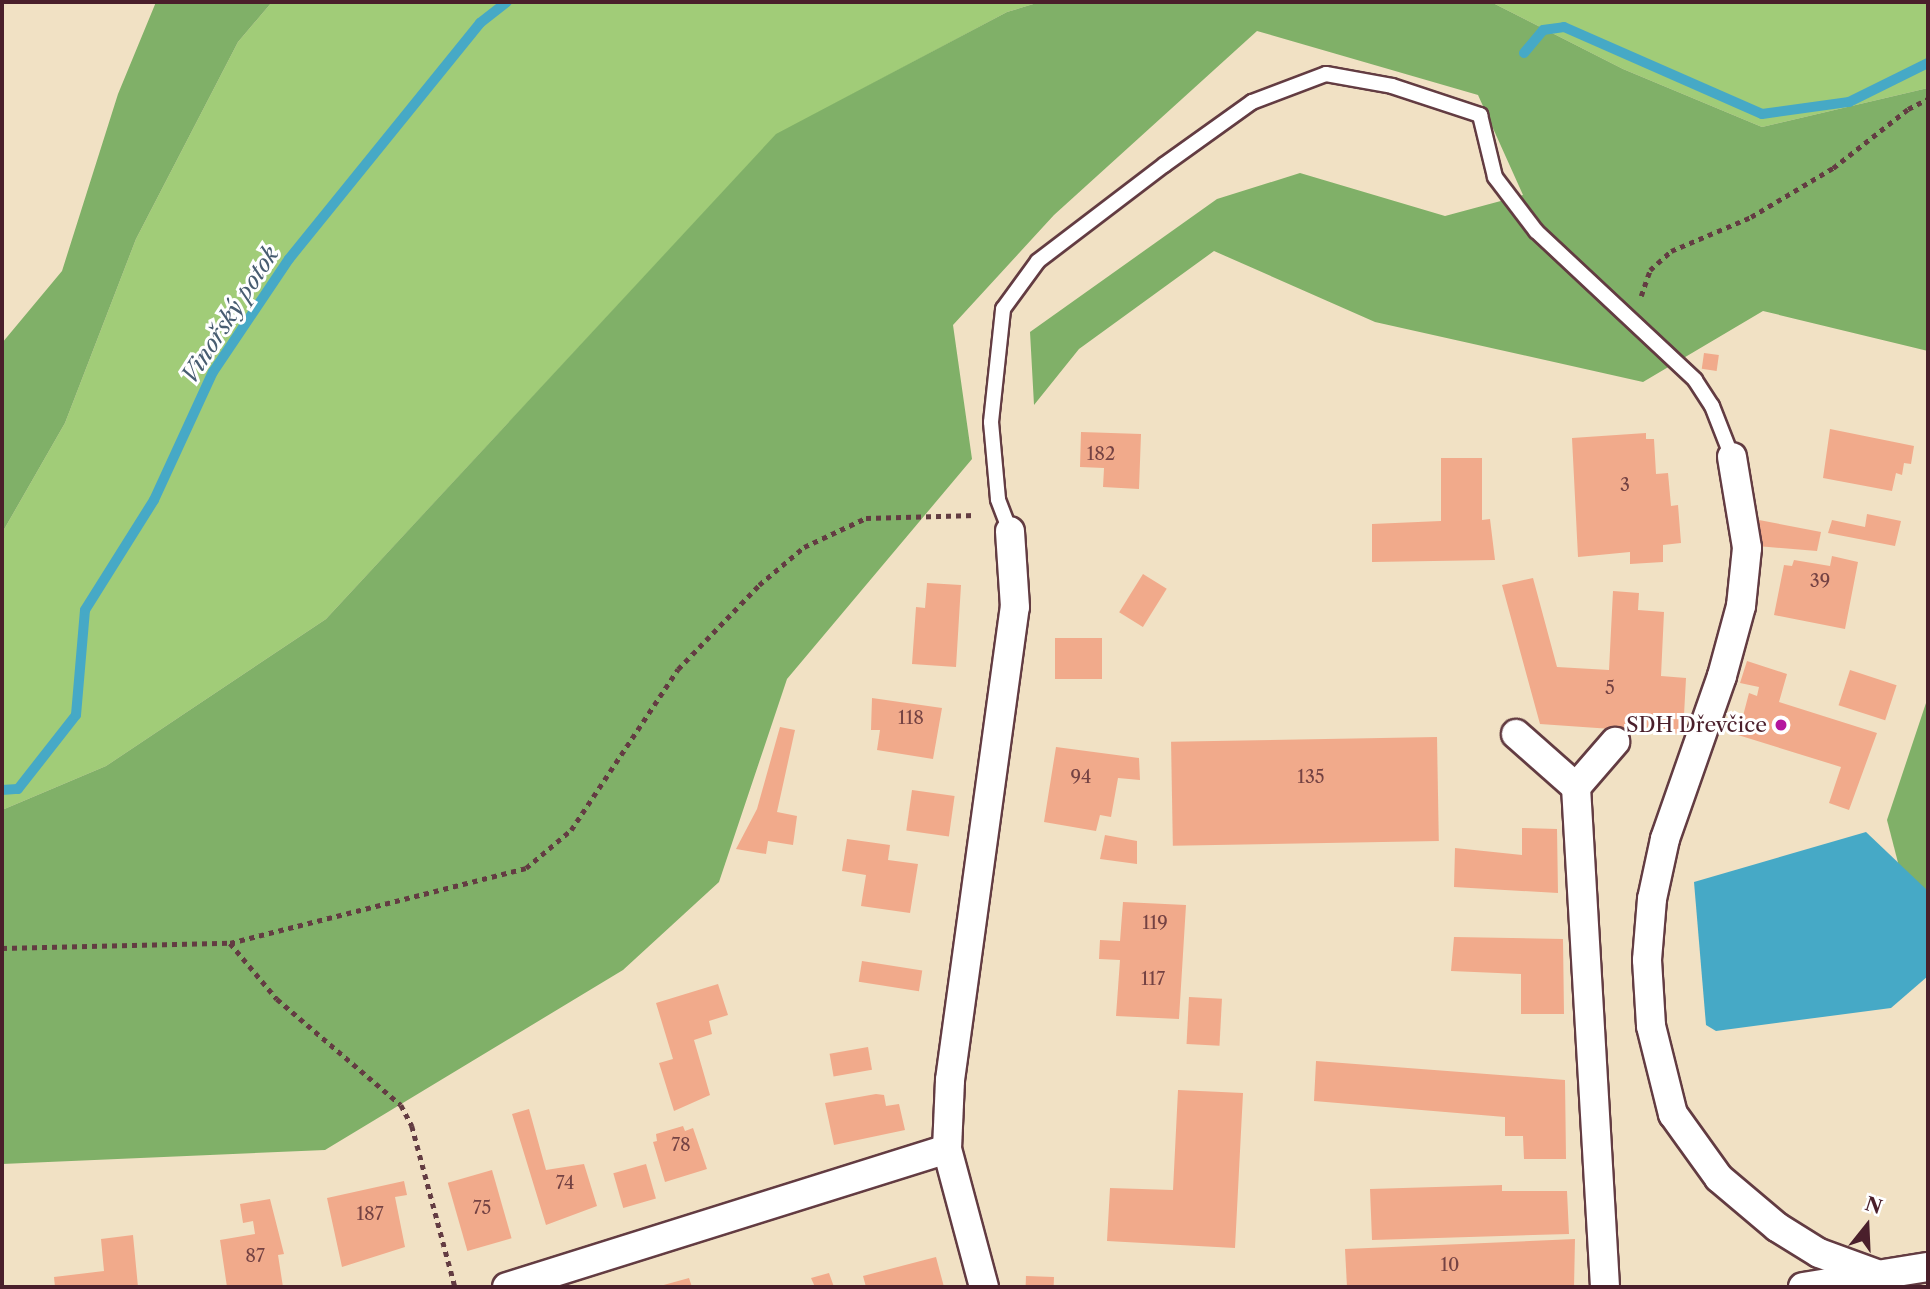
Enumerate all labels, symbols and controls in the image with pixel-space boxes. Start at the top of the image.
water label: Vinořský potok [175,241,285,389]
house number: 182 [1087,443,1115,465]
house number: 3 [1620,474,1630,496]
house number: 39 [1810,570,1830,592]
house number: 5 [1605,677,1615,699]
house number: 118 [898,707,924,729]
place label: SDH Dřevčice [1626,712,1767,738]
marker: SDH Dřevčice [1773,717,1789,733]
house number: 94 [1071,766,1091,788]
house number: 135 [1297,766,1325,788]
house number: 119 [1142,912,1168,934]
house number: 117 [1141,968,1165,990]
house number: 78 [671,1134,691,1156]
house number: 74 [556,1172,574,1194]
north arrow [1832,1191,1902,1261]
text: N [1862,1192,1885,1219]
house number: 75 [473,1197,491,1219]
house number: 187 [356,1203,384,1225]
house number: 87 [245,1245,265,1267]
house number: 10 [1441,1254,1459,1276]

